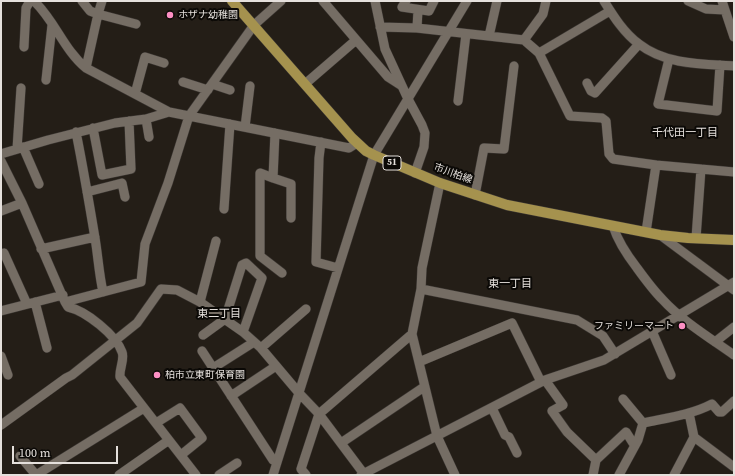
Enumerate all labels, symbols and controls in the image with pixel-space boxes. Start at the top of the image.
place label: ホザナ幼稚園 [178,9,238,21]
marker: ホザナ幼稚園 [165,10,175,20]
district label: 千代田一丁目 [652,126,718,140]
road number: 51 [383,156,401,170]
street label: 市川柏線 [432,162,474,186]
district label: 東一丁目 [488,277,532,291]
district label: 東二丁目 [197,307,241,321]
place label: ファミリーマート [594,320,674,332]
marker: ファミリーマート [677,321,687,331]
place label: 柏市立東町保育園 [165,369,245,381]
marker: 柏市立東町保育園 [152,370,162,380]
scale bar [14,438,120,464]
text: 100 m [19,445,51,461]

